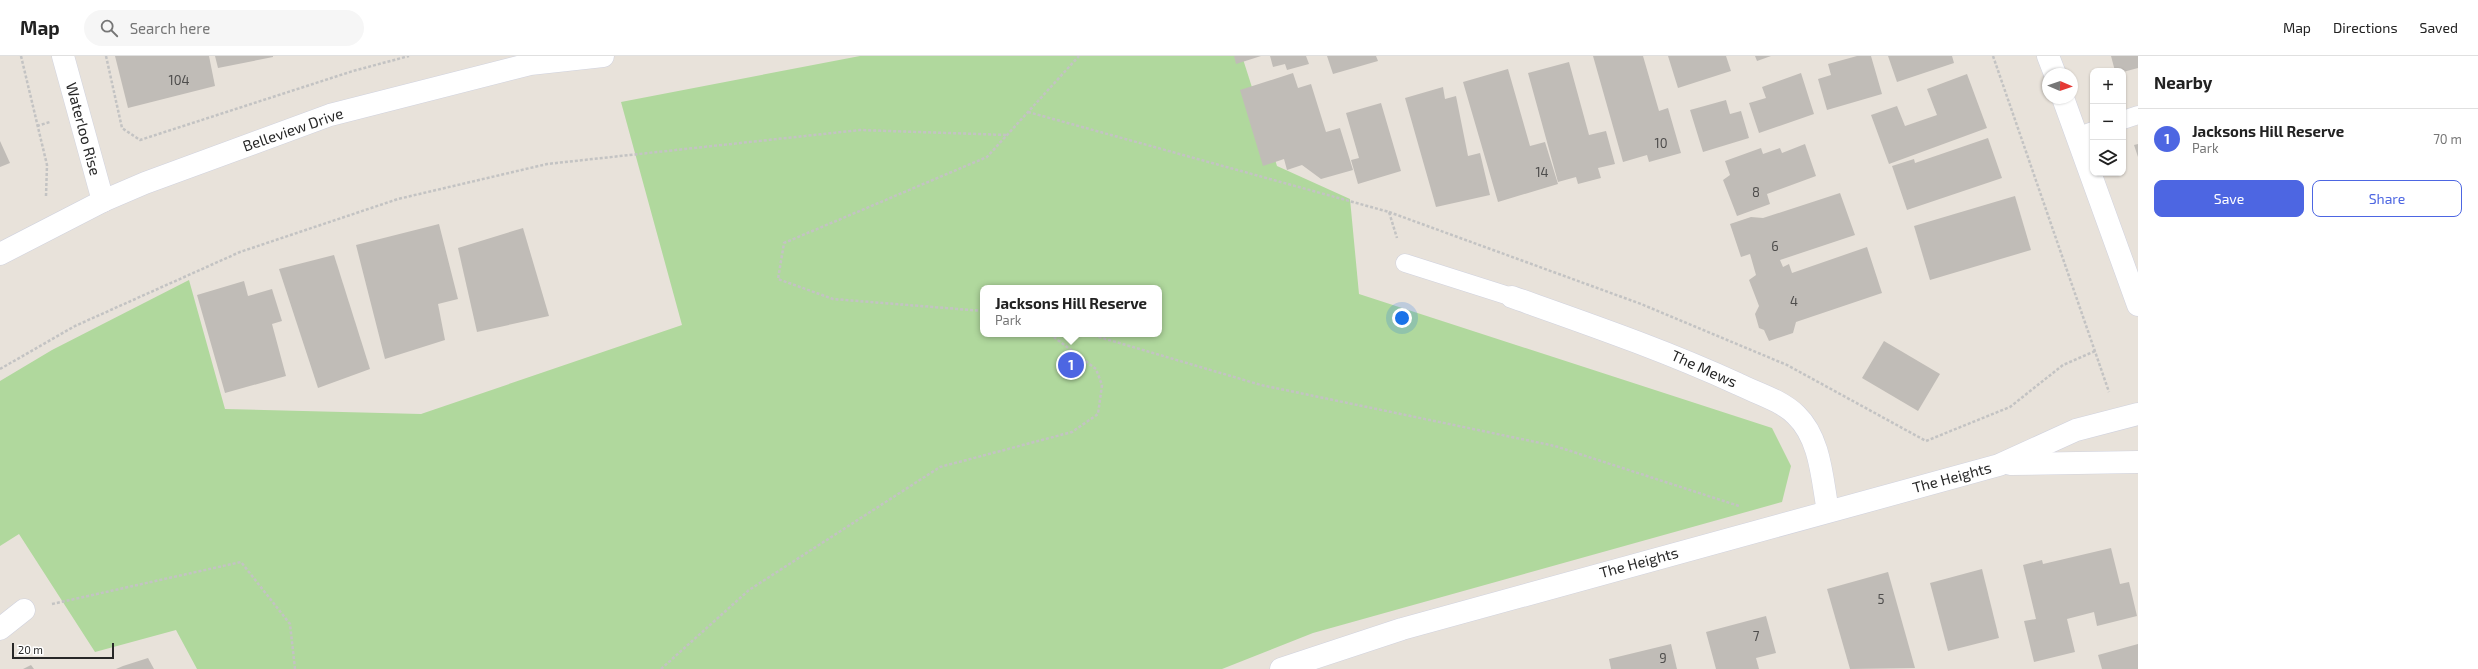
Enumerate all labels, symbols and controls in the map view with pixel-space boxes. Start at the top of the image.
search box [84,10,364,46]
text: Map [20,16,60,39]
icon: search [98,17,120,39]
text: Search here [130,19,210,37]
text: Map [2283,19,2311,36]
text: Directions [2333,19,2398,36]
text: Saved [2420,19,2458,36]
north arrow [2042,68,2078,104]
map controls [2090,68,2126,176]
button: + [2090,68,2126,104]
house number: 104 [168,72,190,88]
text: Nearby [2154,72,2212,92]
street label: Waterloo Rise [63,80,105,177]
street label: Belleview Drive [240,103,345,155]
button: − [2090,104,2126,140]
text: Jacksons Hill Reserve [2192,122,2344,140]
text: 1 [2164,131,2170,147]
text: 70 m [2433,131,2462,147]
house number: 10 [1654,135,1668,151]
button: layers [2090,140,2126,176]
text: Park [2192,140,2219,156]
house number: 14 [1535,164,1549,180]
button: Save [2154,180,2304,217]
button: Share [2312,180,2462,217]
house number: 8 [1752,184,1760,200]
house number: 6 [1771,238,1779,254]
popup [980,285,1162,337]
house number: 4 [1790,293,1798,309]
text: Jacksons Hill Reserve [995,294,1147,312]
your location [1392,308,1412,328]
text: Park [995,312,1022,328]
street label: The Mews [1669,346,1740,391]
pin: 1 [1058,350,1084,380]
street label: The Heights [1910,458,1993,496]
street label: The Heights [1597,543,1680,581]
house number: 5 [1878,591,1885,607]
house number: 7 [1753,628,1760,644]
scale bar [12,641,114,660]
text: 20 m [18,643,43,656]
house number: 9 [1659,650,1667,666]

